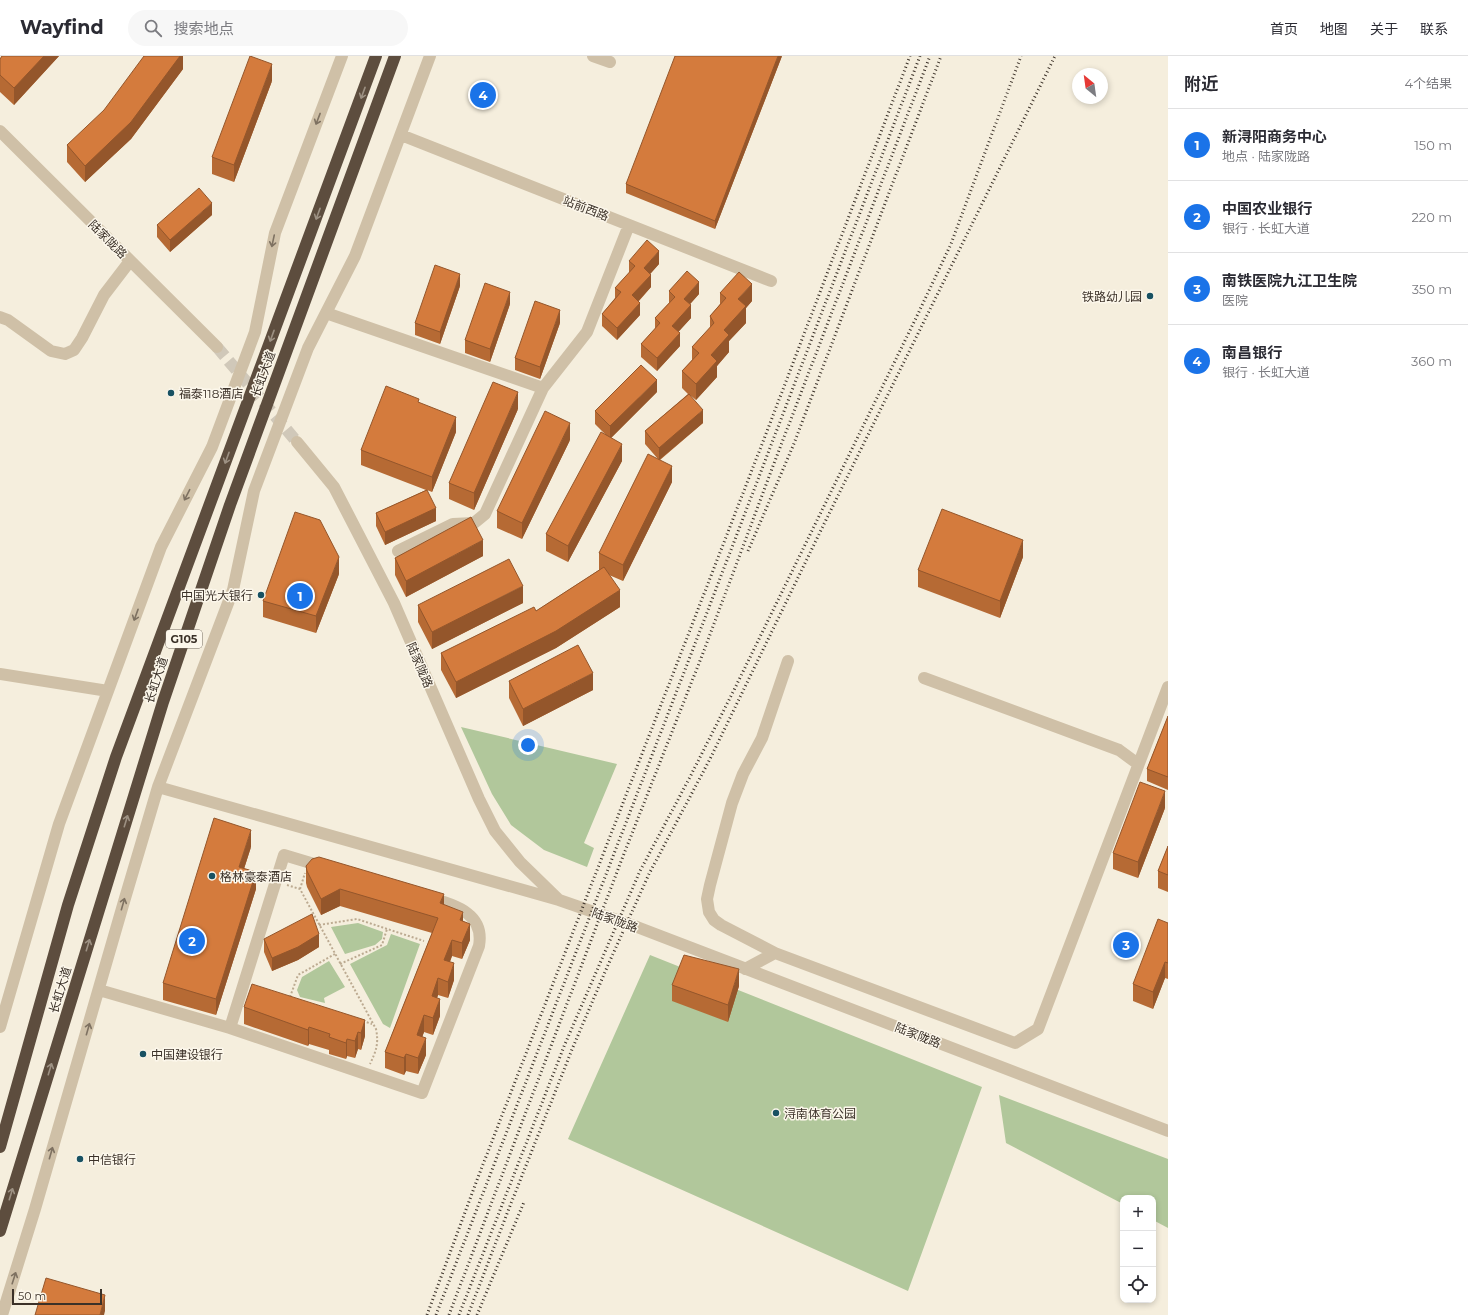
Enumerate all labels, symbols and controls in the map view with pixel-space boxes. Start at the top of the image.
search box [128,10,408,46]
text: Wayfind [20,16,104,39]
icon: search [142,17,164,39]
text: 搜索地点 [174,19,234,38]
text: 首页 [1270,20,1298,38]
text: 地图 [1320,20,1348,38]
text: 关于 [1370,20,1398,38]
text: 联系 [1420,20,1448,38]
north arrow [1072,68,1108,104]
text: 附近 [1184,74,1218,94]
text: 4个结果 [1404,75,1452,91]
pin: 4 [470,80,496,110]
one-way arrow [358,86,366,98]
one-way arrow [314,112,321,125]
text: 新浔阳商务中心 [1222,127,1327,146]
text: 1 [1194,137,1200,153]
text: 150 m [1414,137,1452,153]
text: 地点 · 陆家陇路 [1222,148,1310,164]
street label: 站前西路 [561,192,611,224]
text: 中国农业银行 [1222,199,1312,218]
one-way arrow [313,208,321,220]
text: 2 [1193,209,1201,225]
text: 220 m [1411,209,1452,225]
street label: 陆家陇路 [86,217,130,261]
text: 银行 · 长虹大道 [1222,220,1310,236]
one-way arrow [269,234,277,247]
text: 南铁医院九江卫生院 [1222,271,1357,290]
text: 3 [1193,281,1201,297]
text: 350 m [1412,281,1452,297]
place label: 铁路幼儿园 [1082,289,1142,304]
marker: 铁路幼儿园 [1145,291,1155,301]
text: 医院 [1222,292,1248,308]
one-way arrow [268,330,276,342]
text: 南昌银行 [1222,343,1282,362]
street label: 长虹大道 [248,349,278,399]
text: 4 [1193,353,1201,369]
text: 360 m [1411,353,1452,369]
text: 银行 · 长虹大道 [1222,364,1310,380]
place label: 福泰118酒店 [179,386,243,401]
marker: 福泰118酒店 [166,388,176,398]
one-way arrow [223,452,231,464]
one-way arrow [183,489,190,501]
pin: 1 [287,581,313,611]
place label: 中国光大银行 [181,588,253,603]
marker: 中国光大银行 [256,590,266,600]
one-way arrow [132,608,140,620]
road number: G105 [166,630,202,648]
street label: 陆家陇路 [404,640,436,690]
street label: 长虹大道 [141,655,171,705]
your location [518,735,538,755]
one-way arrow [123,814,130,827]
place label: 格林豪泰酒店 [220,869,292,884]
marker: 格林豪泰酒店 [207,871,217,881]
one-way arrow [120,897,127,910]
street label: 陆家陇路 [590,905,640,935]
pin: 2 [179,926,205,956]
pin: 3 [1113,930,1139,960]
one-way arrow [85,939,92,952]
street label: 长虹大道 [46,965,74,1015]
street label: 陆家陇路 [893,1019,943,1051]
one-way arrow [85,1022,92,1035]
place label: 中国建设银行 [151,1047,223,1062]
marker: 中国建设银行 [138,1049,148,1059]
one-way arrow [47,1063,54,1076]
place label: 浔南体育公园 [784,1106,856,1121]
marker: 浔南体育公园 [771,1108,781,1118]
one-way arrow [48,1147,56,1160]
place label: 中信银行 [88,1152,136,1167]
marker: 中信银行 [75,1154,85,1164]
one-way arrow [8,1188,16,1200]
map controls [1120,1195,1156,1303]
button: + [1120,1195,1156,1231]
button: − [1120,1231,1156,1267]
button: locate [1120,1267,1156,1303]
one-way arrow [10,1272,18,1284]
scale bar [12,1287,102,1306]
text: 50 m [18,1289,46,1303]

